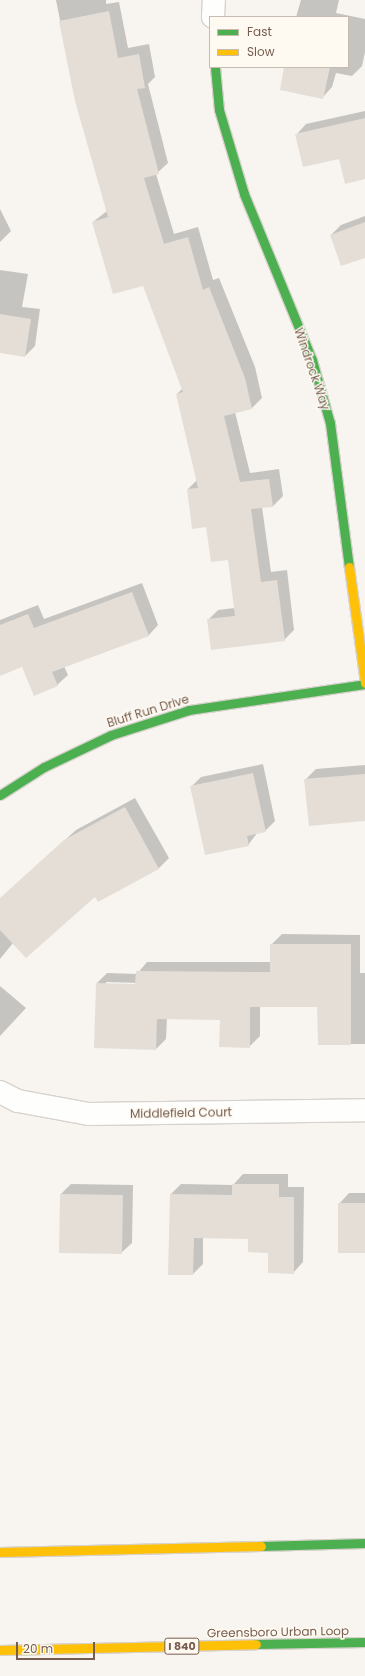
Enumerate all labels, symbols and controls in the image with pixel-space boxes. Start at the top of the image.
legend [209,16,349,68]
text: Fast [247,23,272,40]
text: Slow [247,43,275,60]
street label: Windrock Way [291,326,333,412]
street label: Bluff Run Drive [105,692,191,730]
street label: Middlefield Court [130,1105,232,1121]
street label: Greensboro Urban Loop [207,1624,349,1640]
scale bar [18,1634,97,1660]
road number: I 840 [164,1637,200,1655]
text: 20 m [23,1640,53,1657]

